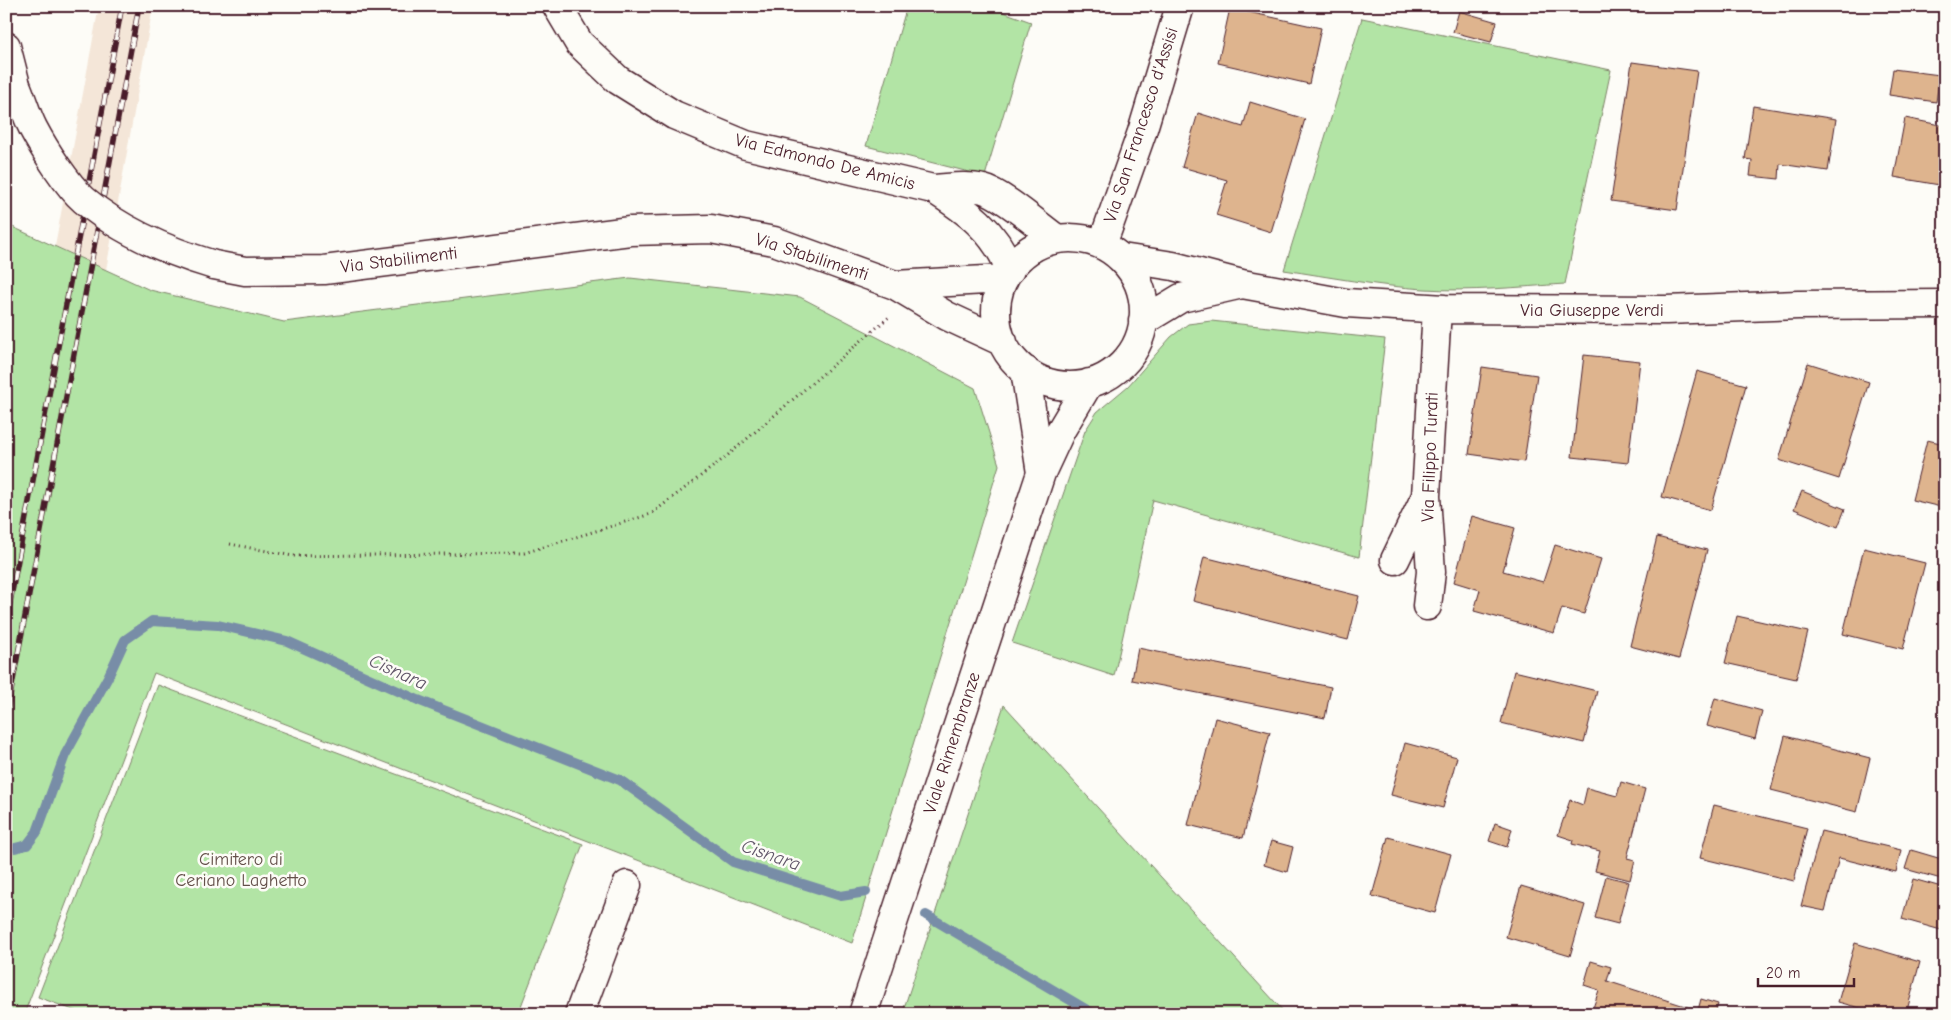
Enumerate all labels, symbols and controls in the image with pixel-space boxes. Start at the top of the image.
street label: Via San Francesco d'Assisi [1099,25,1183,225]
street label: Via Edmondo De Amicis [733,129,917,195]
street label: Via Stabilimenti [753,229,871,285]
street label: Via Stabilimenti [339,242,459,278]
street label: Via Giuseppe Verdi [1520,300,1664,321]
street label: Via Filippo Turati [1417,392,1443,522]
water label: Cisnara [366,650,430,695]
street label: Viale Rimembranze [919,670,985,816]
water label: Cisnara [739,835,804,875]
park label: Cimitero di Ceriano Laghetto [175,849,307,891]
scale bar [1758,955,1855,987]
text: 20 m [1766,964,1800,982]

